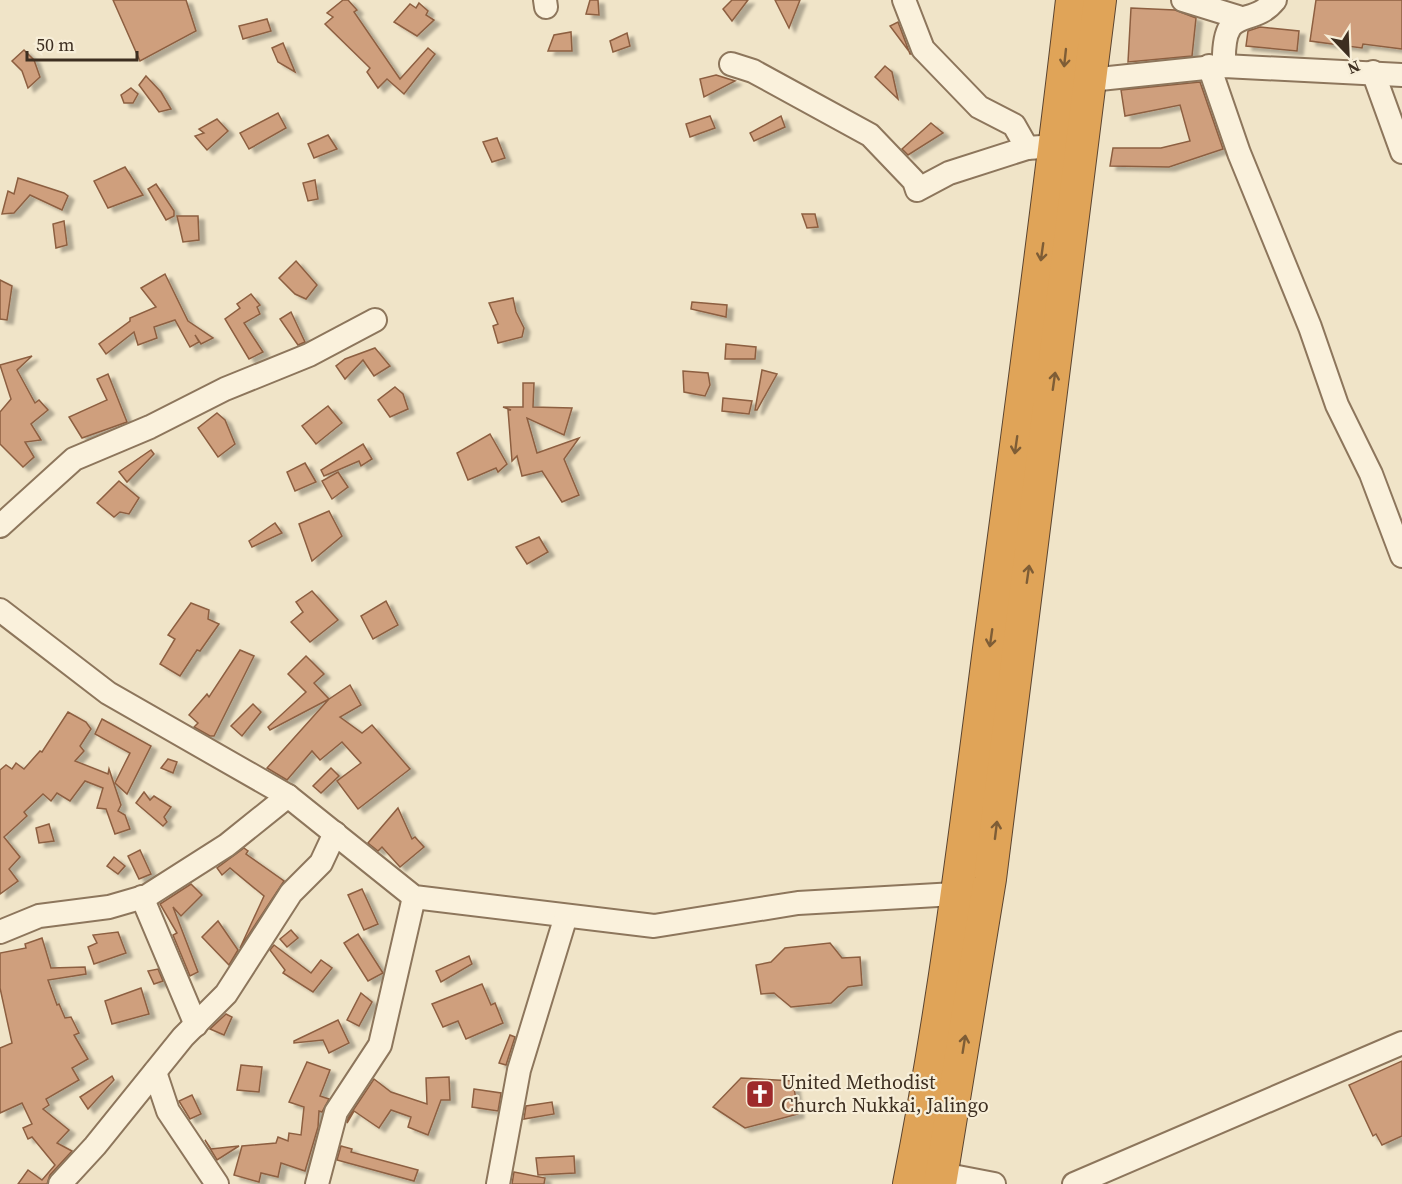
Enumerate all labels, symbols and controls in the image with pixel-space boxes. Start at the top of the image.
scale bar [27,24,136,62]
north arrow [1318,24,1378,84]
text: 50 m [36,32,74,57]
one-way arrow [1059,48,1070,68]
text: N [1344,55,1364,80]
one-way arrow [1036,241,1047,261]
one-way arrow [1048,371,1059,391]
one-way arrow [1011,435,1022,454]
one-way arrow [1022,565,1033,584]
one-way arrow [985,628,996,648]
one-way arrow [990,821,1001,840]
one-way arrow [959,1034,970,1054]
place label: United Methodist Church Nukkai, Jalingo [781,1068,989,1119]
church icon: United Methodist Church Nukkai, Jalingo [744,1078,776,1110]

